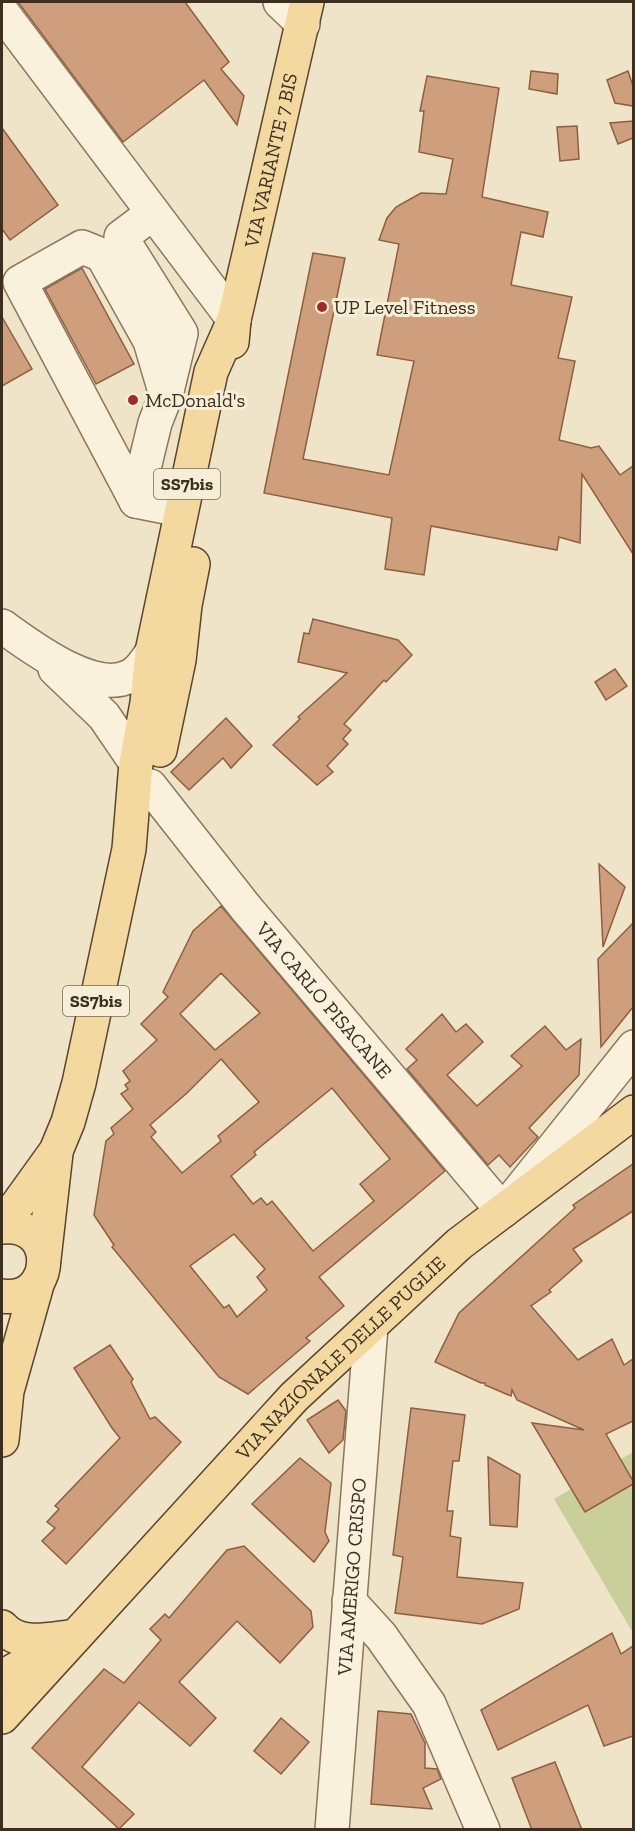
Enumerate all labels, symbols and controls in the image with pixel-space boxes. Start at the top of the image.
street label: VIA VARIANTE 7 BIS [239,71,302,251]
place label: UP Level Fitness [334,295,476,319]
marker: UP Level Fitness [315,300,329,314]
place label: McDonald's [145,388,245,412]
marker: McDonald's [126,393,140,407]
road number: SS7bis [154,469,220,499]
street label: VIA CARLO PISACANE [250,916,397,1083]
road number: SS7bis [63,986,129,1016]
street label: VIA NAZIONALE DELLE PUGLIE [230,1251,450,1465]
street label: VIA AMERIGO CRISPO [332,1477,371,1677]

